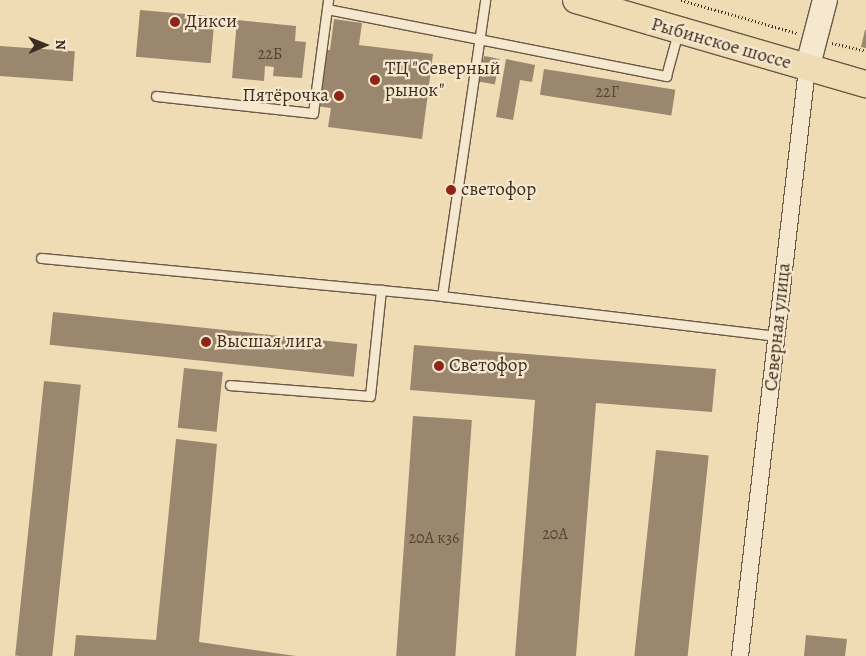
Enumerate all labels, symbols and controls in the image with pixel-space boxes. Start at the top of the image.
place label: Дикси [185,11,237,33]
street label: Рыбинское шоссе [648,13,794,75]
marker: Дикси [169,16,181,28]
north arrow [20,20,70,70]
text: N [51,39,70,50]
house number: 22Б [258,44,282,64]
place label: ТЦ "Северный рынок" [385,58,501,102]
marker: ТЦ "Северный рынок" [369,74,381,86]
house number: 22Г [595,82,619,102]
place label: Пятёрочка [242,85,329,107]
marker: Пятёрочка [333,90,345,102]
place label: светофор [461,179,536,201]
marker: светофор [445,184,457,196]
street label: Северная улица [760,262,796,392]
place label: Высшая лига [216,331,323,353]
marker: Высшая лига [200,336,212,348]
place label: Светофор [449,355,527,377]
marker: Светофор [433,360,445,372]
house number: 20А [542,524,568,544]
house number: 20А к36 [409,528,459,548]

